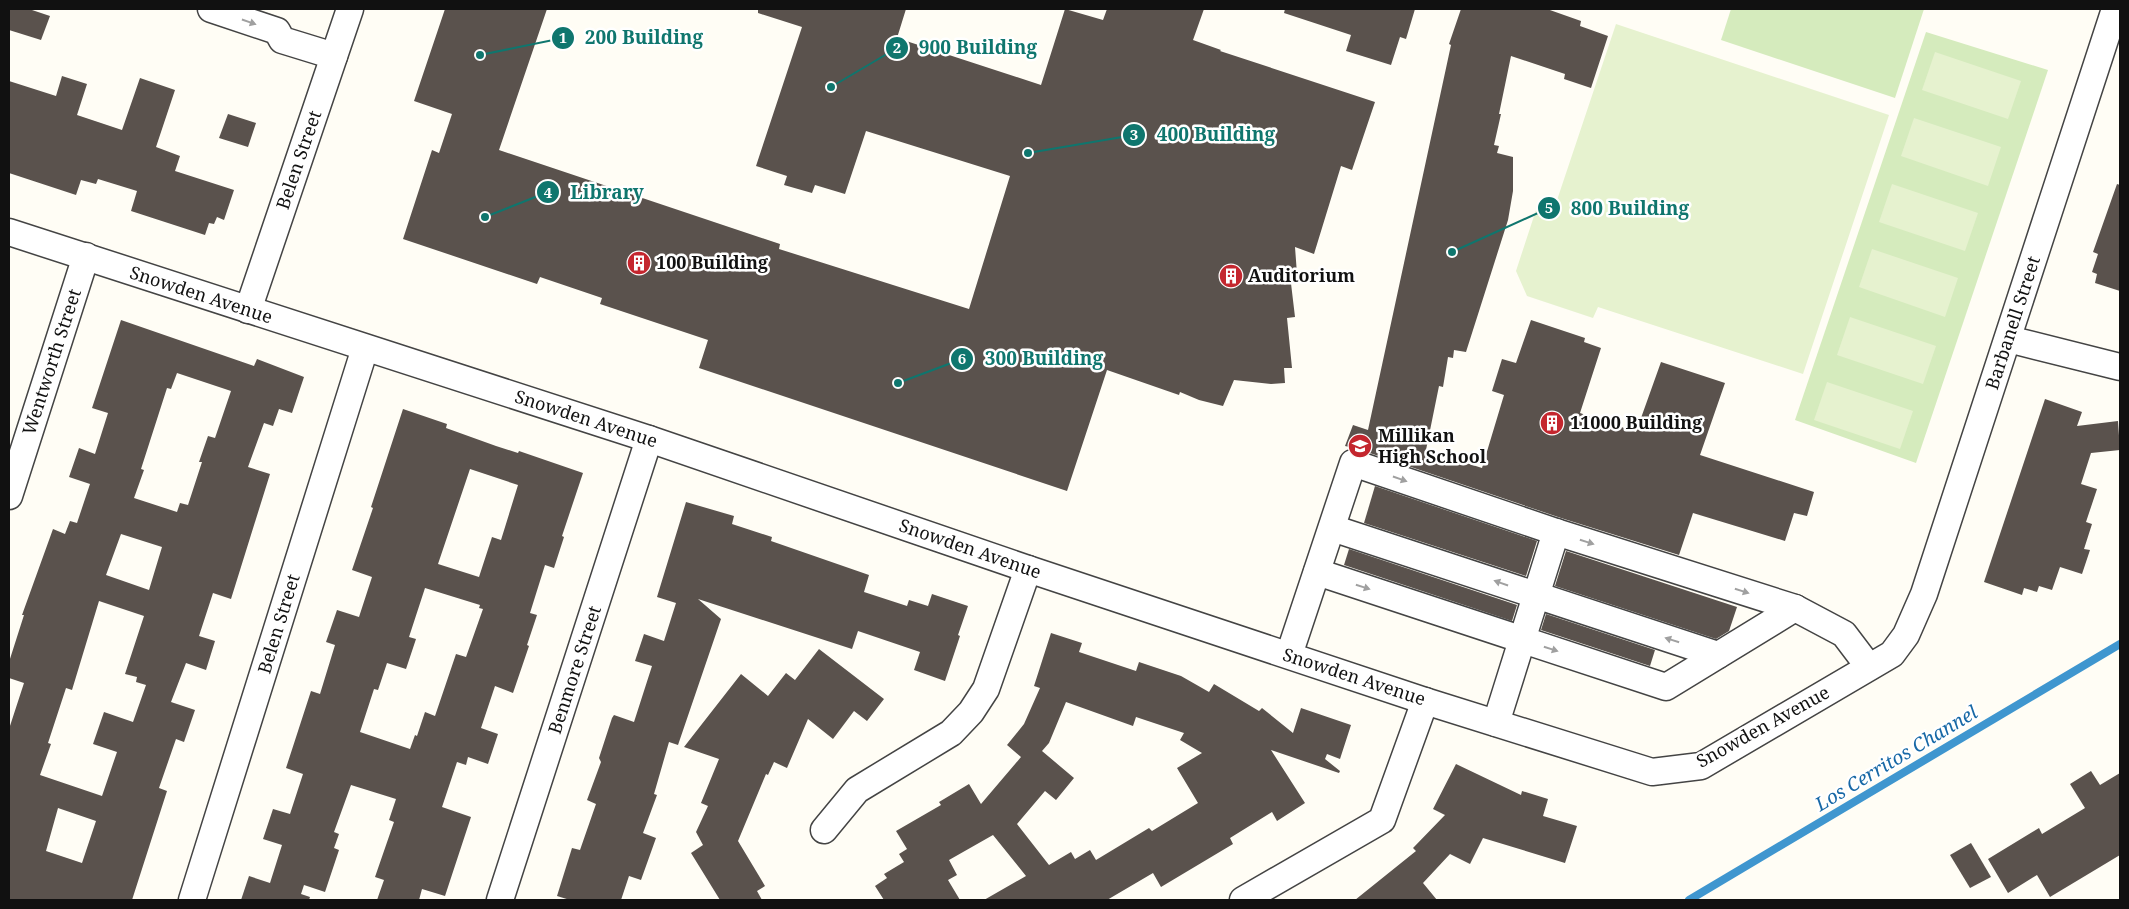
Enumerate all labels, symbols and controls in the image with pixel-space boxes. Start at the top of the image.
one-way arrow [241,19,256,26]
callout: 200 Building [550,21,713,55]
text: 200 Building [585,24,704,50]
text: 1 [559,27,567,47]
callout: 900 Building [884,31,1047,65]
text: 900 Building [919,34,1038,60]
text: 2 [893,37,901,57]
street label: Belen Street [270,107,326,212]
callout: 400 Building [1122,118,1285,152]
text: 400 Building [1157,121,1276,147]
text: 3 [1130,124,1138,144]
callout: Library [536,175,654,209]
text: Library [570,179,644,205]
text: 4 [544,182,553,202]
callout: 800 Building [1536,191,1699,225]
text: 800 Building [1571,195,1690,221]
text: 5 [1545,197,1553,217]
building icon: 100 Building [626,250,652,276]
place label: 100 Building [656,250,769,274]
street label: Barbanell Street [1979,253,2045,392]
street label: Snowden Avenue [127,260,276,328]
building icon: Auditorium [1218,263,1244,289]
place label: Auditorium [1248,263,1355,287]
street label: Wentworth Street [16,286,86,438]
callout: 300 Building [950,342,1113,376]
text: 300 Building [985,345,1104,371]
text: 6 [958,348,966,368]
street label: Snowden Avenue [512,384,661,452]
building icon: 11000 Building [1539,410,1565,436]
place label: 11000 Building [1570,410,1703,434]
place label: Millikan High School [1378,423,1487,468]
school or university icon: Millikan High School [1347,433,1373,459]
one-way arrow [1392,476,1407,483]
street label: Snowden Avenue [896,513,1044,584]
one-way arrow [1579,538,1594,546]
street label: Belen Street [251,571,305,677]
one-way arrow [1493,579,1508,587]
one-way arrow [1356,583,1371,591]
one-way arrow [1734,588,1749,595]
street label: Benmore Street [542,603,606,737]
one-way arrow [1664,636,1679,644]
street label: Snowden Avenue [1280,642,1429,710]
one-way arrow [1543,646,1558,653]
street label: Snowden Avenue [1692,680,1833,773]
water label: Los Cerritos Channel [1809,699,1982,817]

